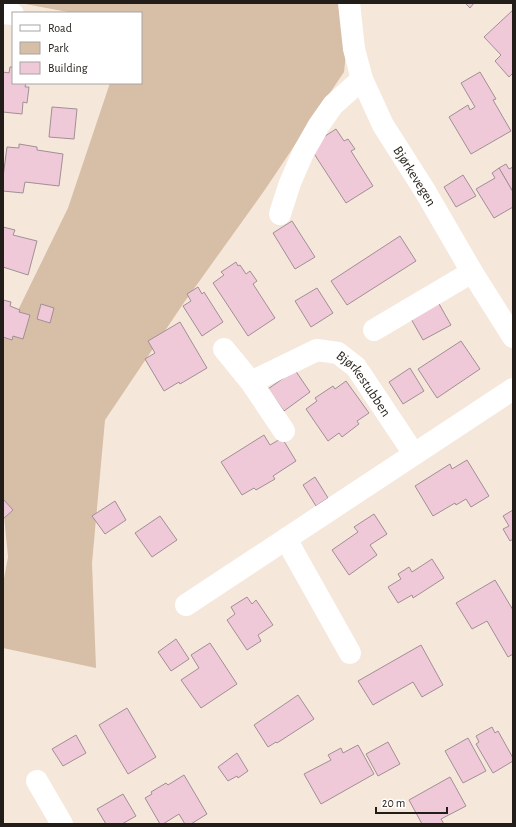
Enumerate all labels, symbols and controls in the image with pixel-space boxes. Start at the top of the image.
legend [12,12,142,84]
text: Road [48,22,72,34]
text: Park [48,42,69,54]
text: Building [48,62,88,74]
street label: Bjørkevegen [390,144,438,209]
street label: Bjørkestubben [333,349,393,419]
scale bar [376,789,447,815]
text: 20 m [382,797,405,809]

